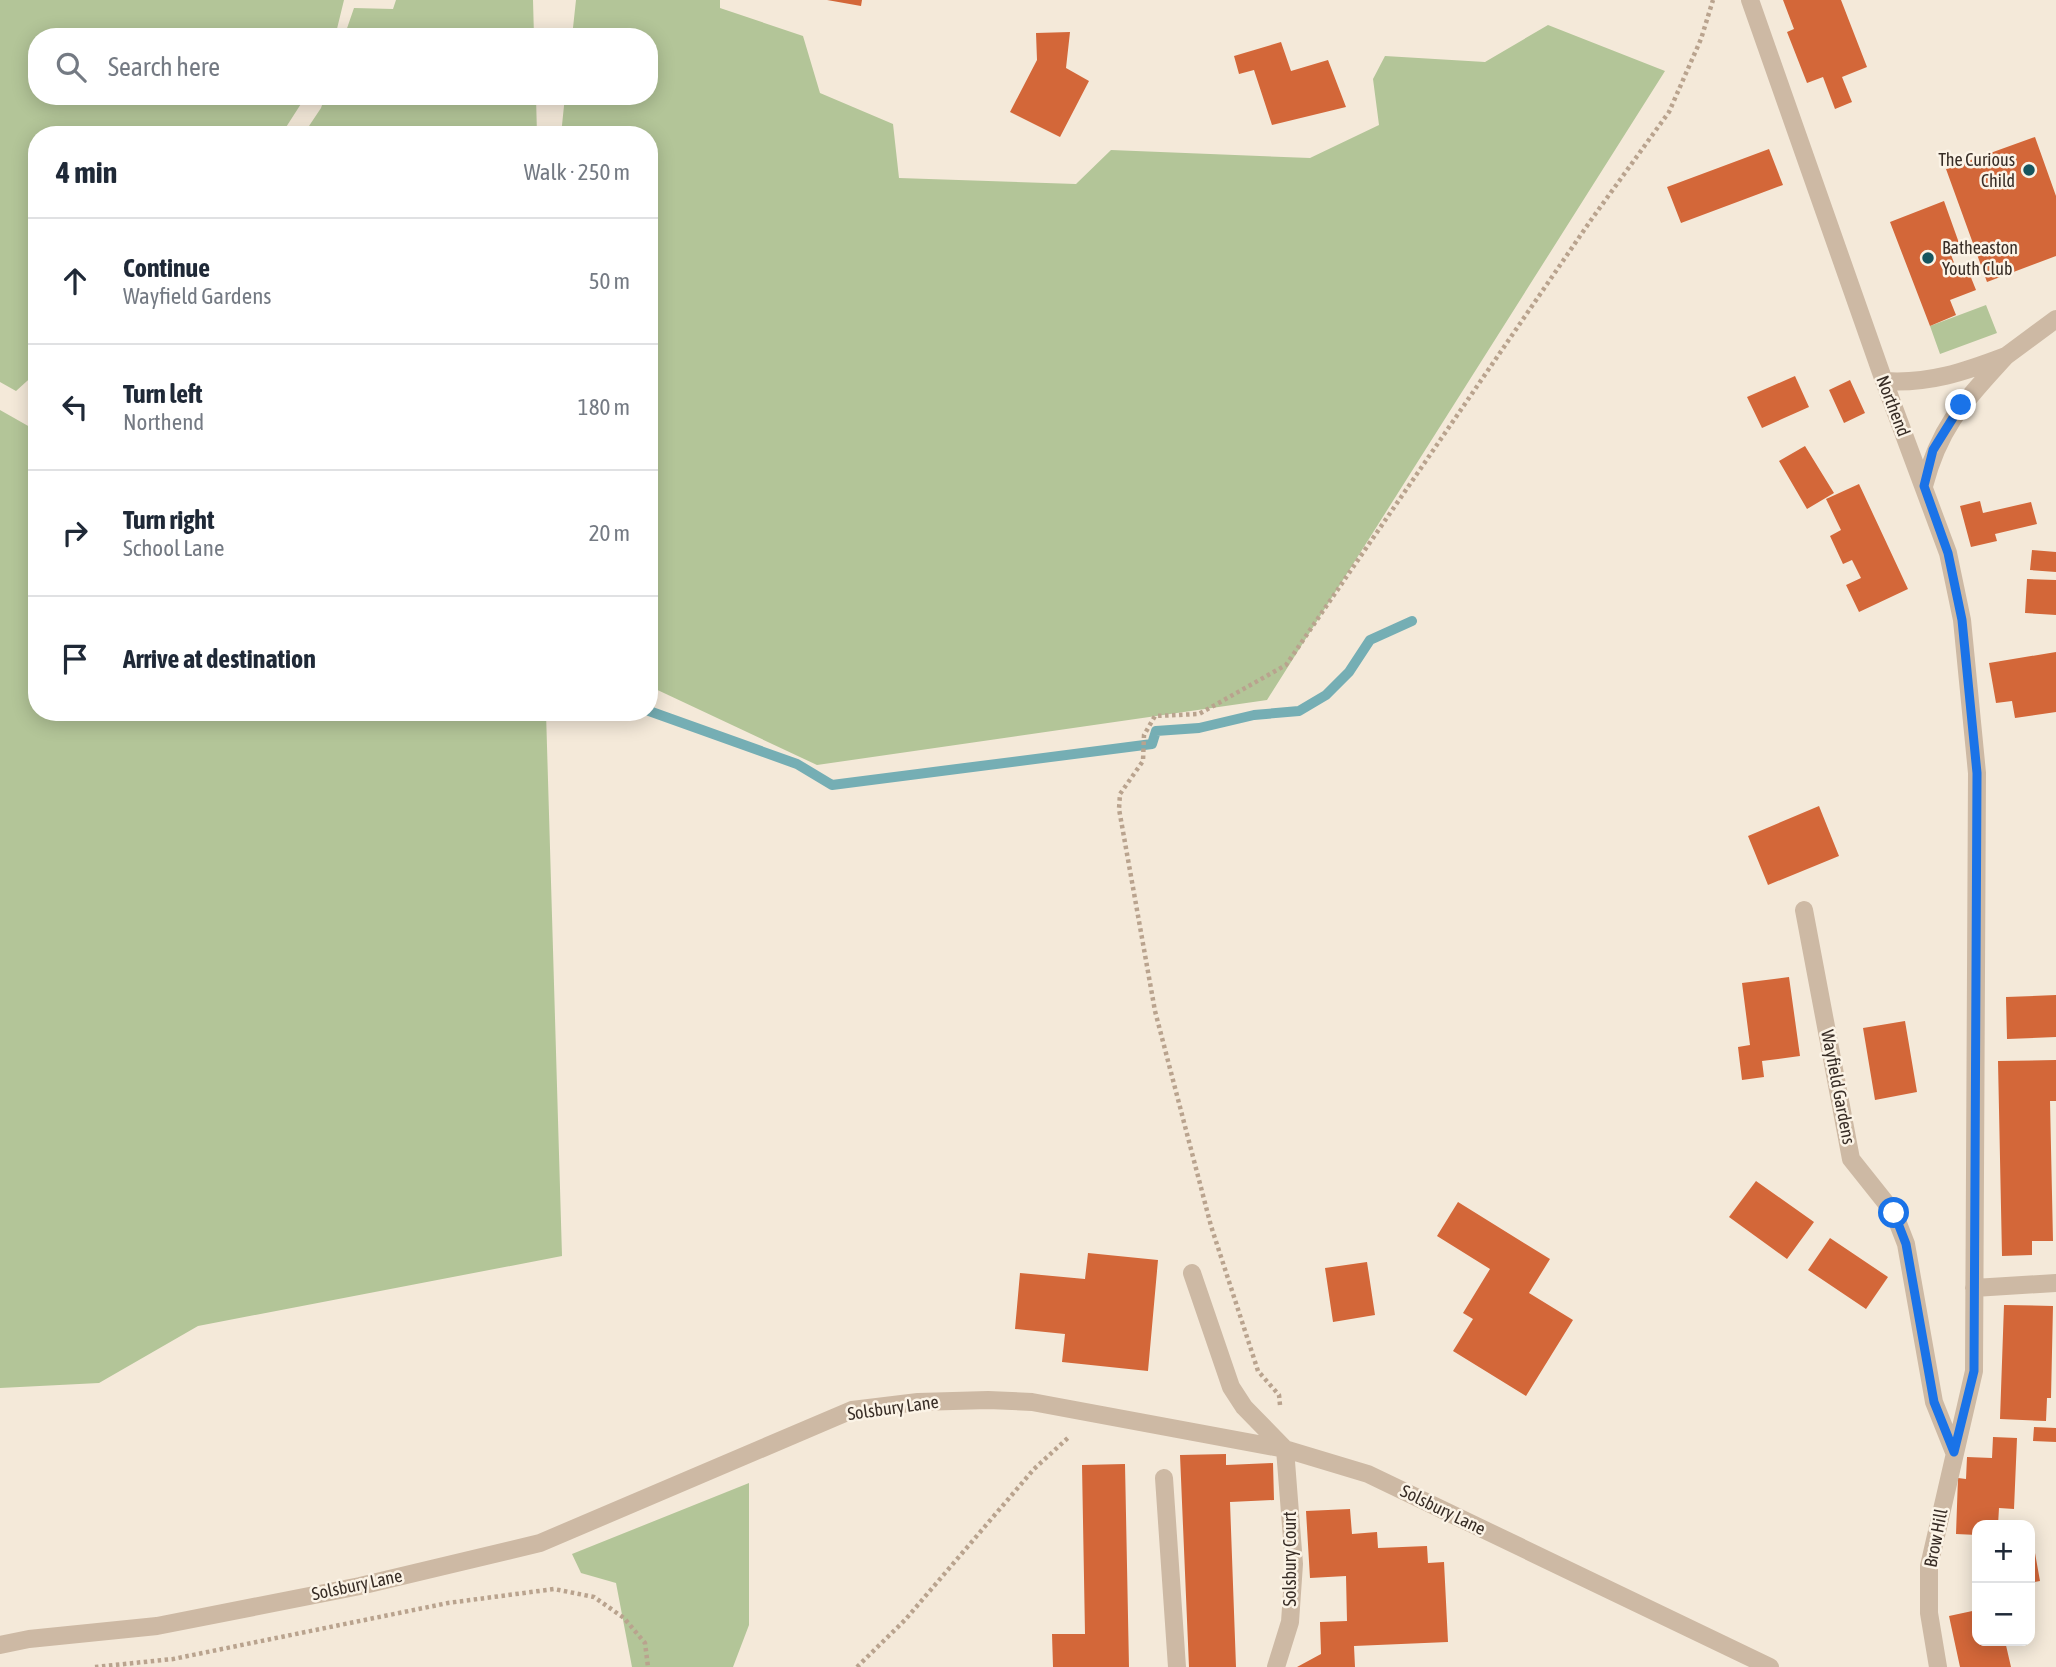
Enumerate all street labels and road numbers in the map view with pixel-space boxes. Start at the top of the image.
street label: Northend [1872,372,1915,439]
street label: Wayfield Gardens [1817,1028,1860,1146]
street label: Solsbury Lane [846,1391,940,1424]
street label: Solsbury Lane [1397,1480,1489,1539]
street label: Brow Hill [1920,1506,1952,1569]
street label: Solsbury Court [1279,1511,1300,1607]
street label: Solsbury Lane [310,1565,404,1604]

